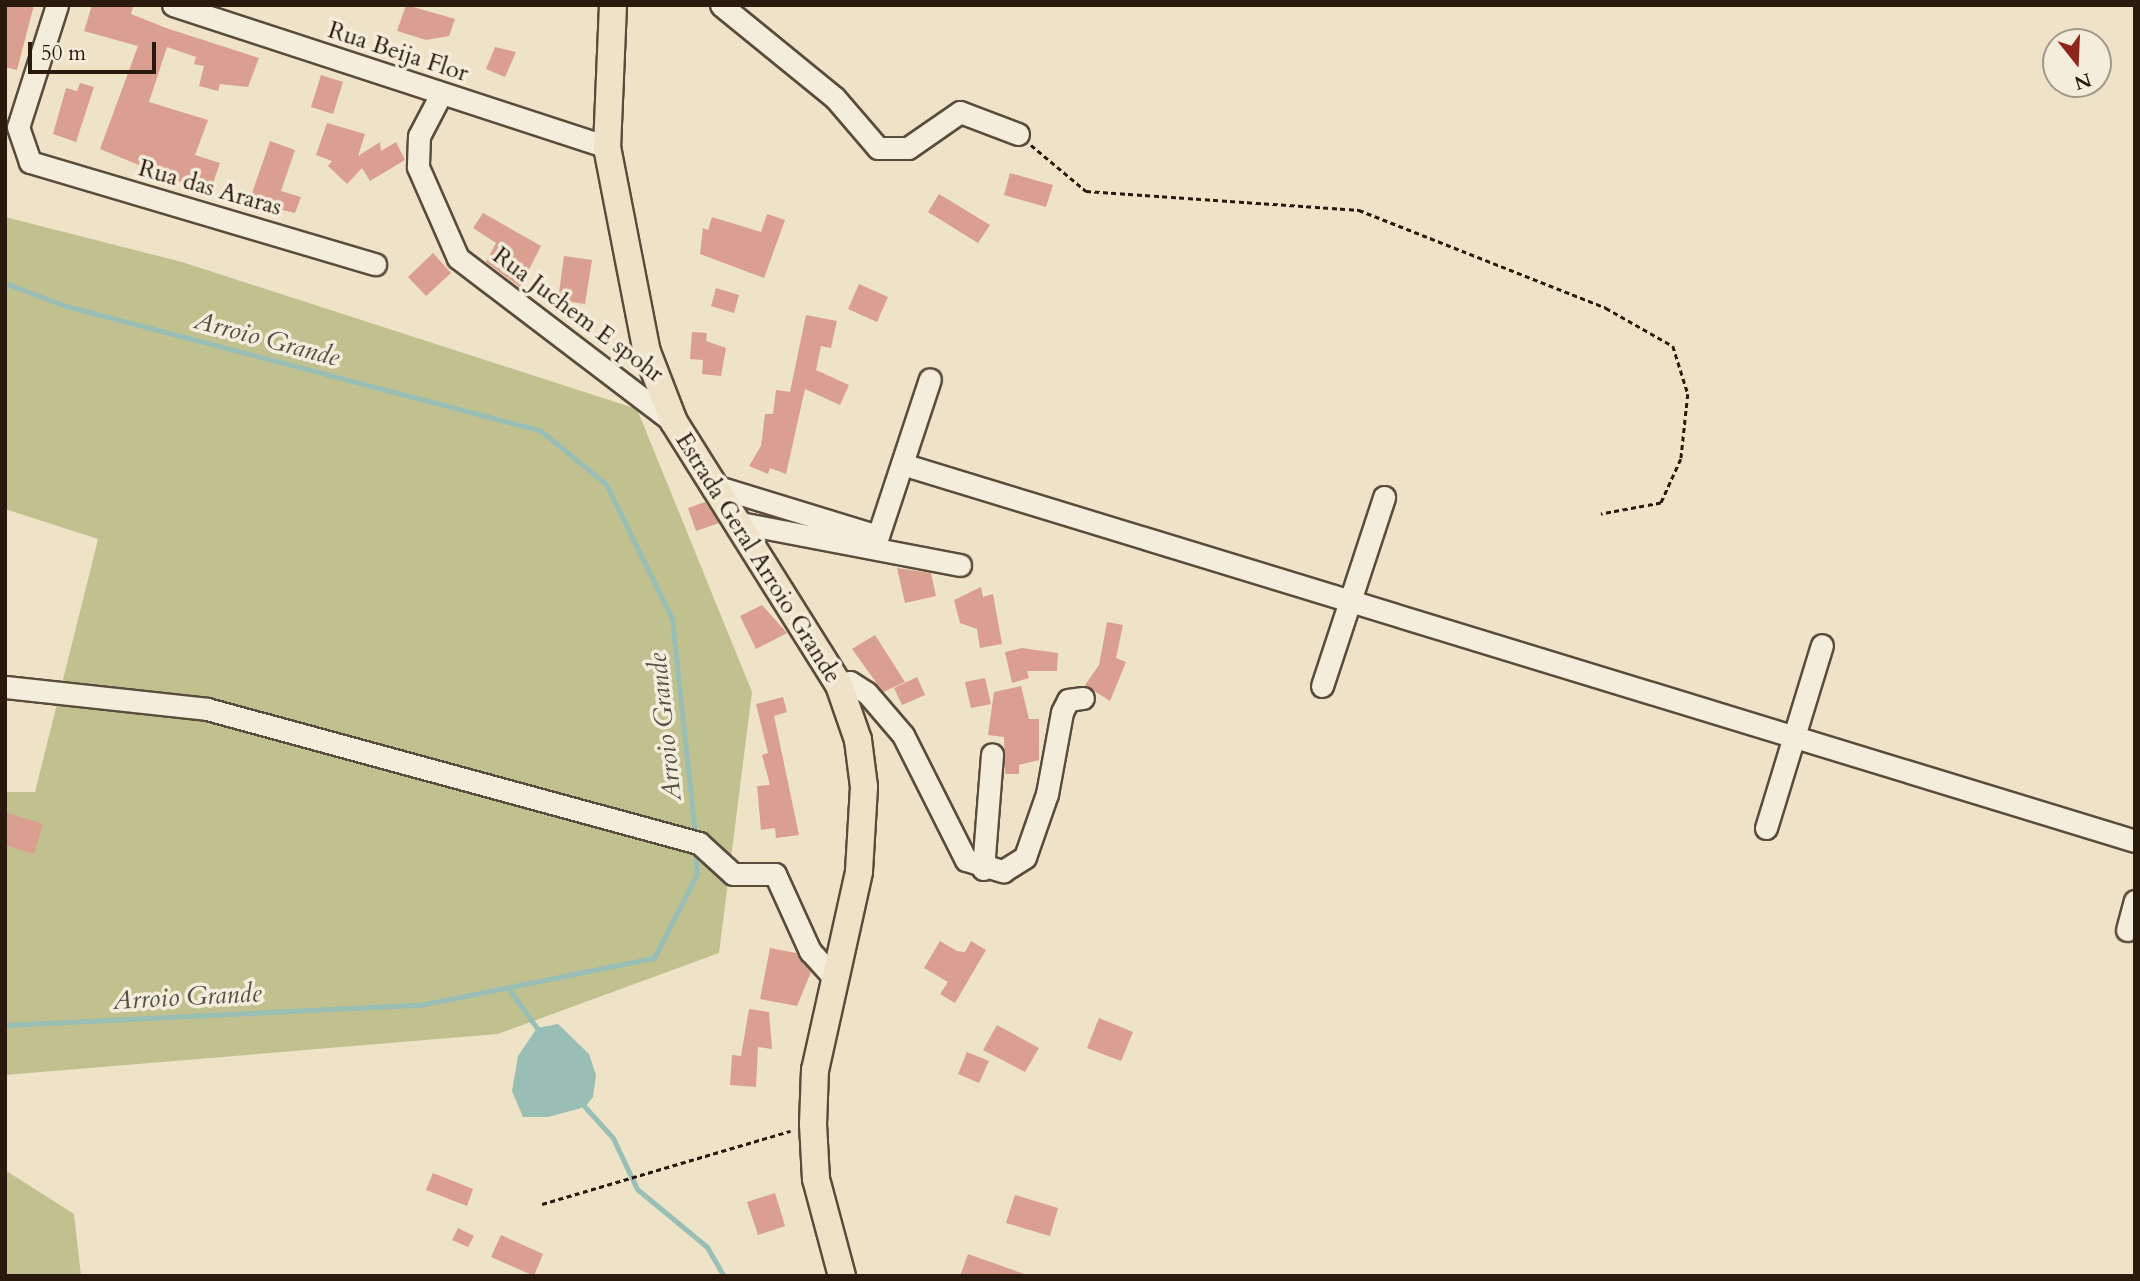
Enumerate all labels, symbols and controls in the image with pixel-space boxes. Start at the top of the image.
street label: Rua Beija Flor [324,16,472,88]
scale bar [32,28,159,72]
north arrow [2042,28,2112,98]
text: 50 m [41,39,86,68]
text: N [2071,66,2095,96]
street label: Rua das Araras [135,154,285,222]
street label: Rua Juchem E spohr [487,241,669,389]
water label: Arroio Grande [191,305,343,373]
street label: Estrada Geral Arroio Grande [669,427,847,689]
water label: Arroio Grande [642,651,688,803]
water label: Arroio Grande [112,978,262,1016]

